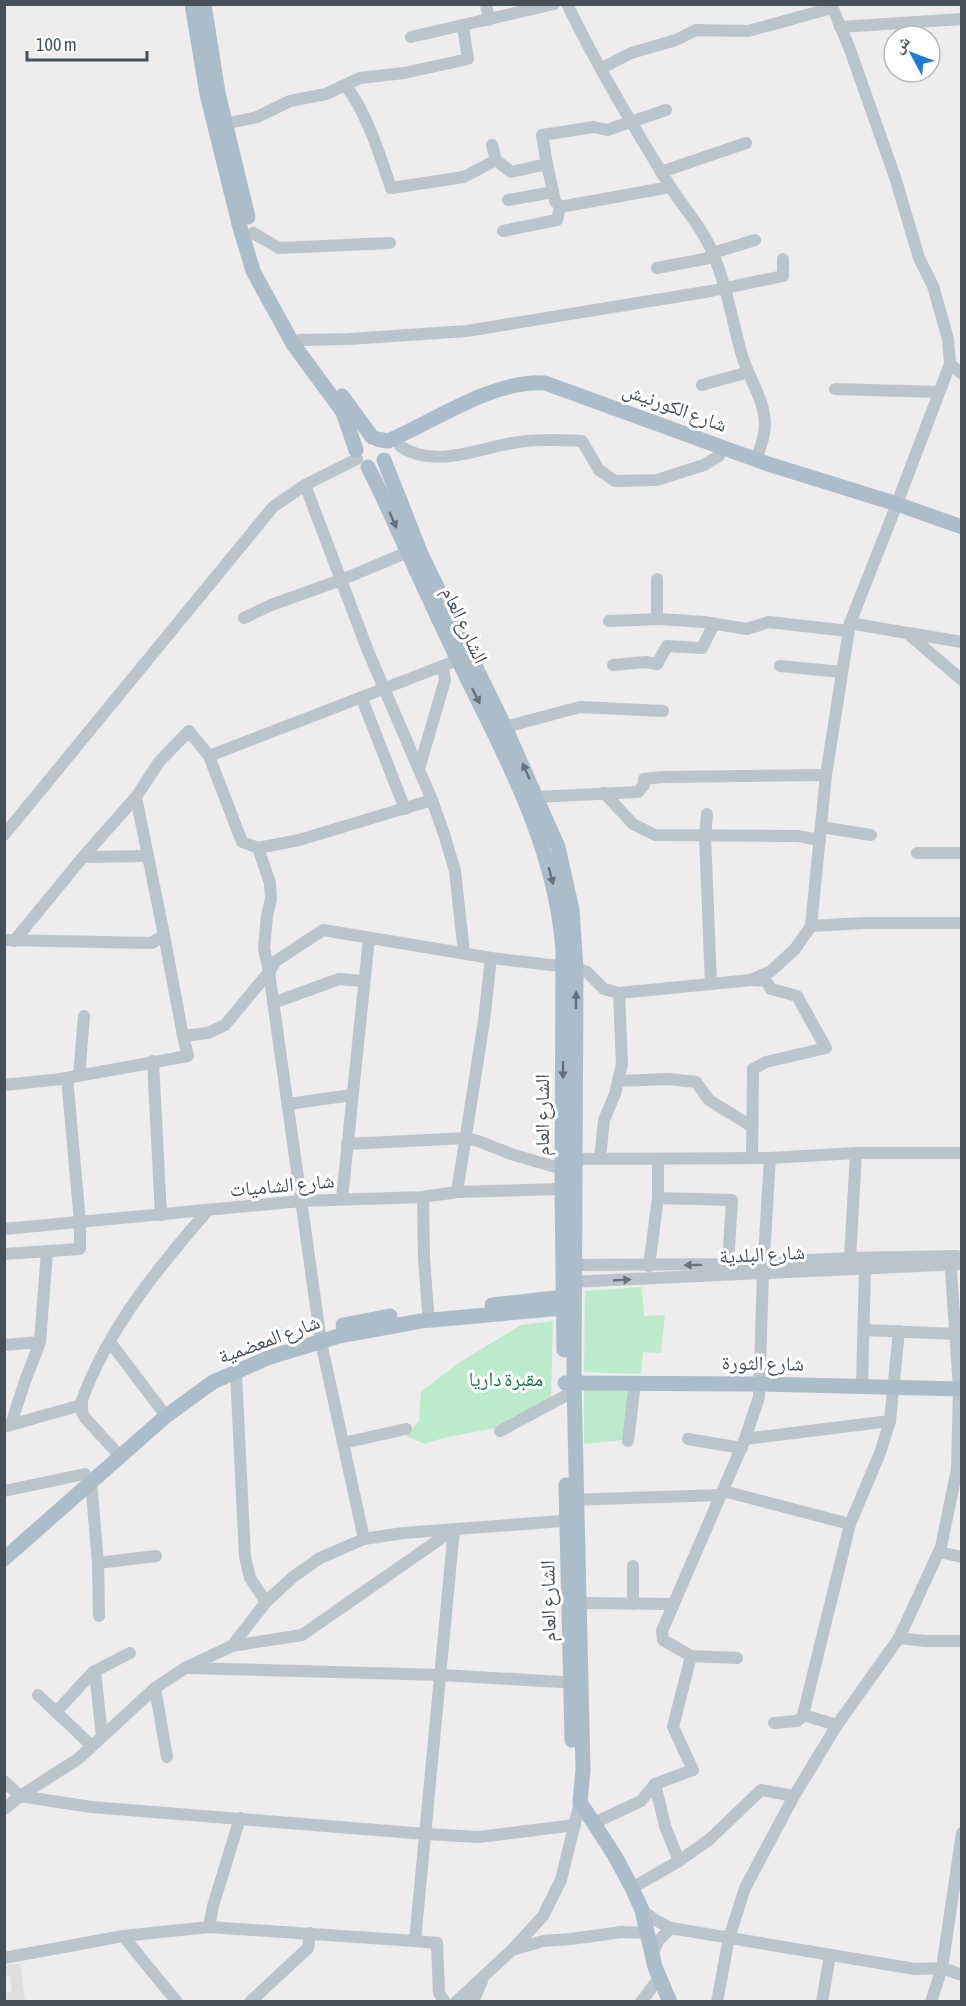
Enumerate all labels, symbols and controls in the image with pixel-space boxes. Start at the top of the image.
scale bar [27,24,147,62]
north arrow [882,24,942,84]
text: ش [888,32,914,57]
text: 100 m [36,34,77,55]
street label: شارع الكورنيش [619,377,730,438]
one-way arrow [389,511,398,528]
street label: الشارع العام [435,583,493,668]
one-way arrow [471,688,481,705]
one-way arrow [521,763,530,780]
one-way arrow [547,867,556,885]
one-way arrow [571,990,580,1009]
one-way arrow [558,1060,568,1079]
street label: الشارع العام [530,1074,556,1156]
street label: شارع الشاميات [229,1168,335,1203]
street label: شارع البلدية [718,1240,806,1269]
one-way arrow [684,1260,703,1270]
one-way arrow [613,1275,632,1284]
street label: شارع المعضمية [215,1310,323,1369]
street label: شارع الثورة [722,1350,804,1377]
park label: مقبرة داريا [469,1367,543,1391]
street label: الشارع العام [535,1560,563,1642]

